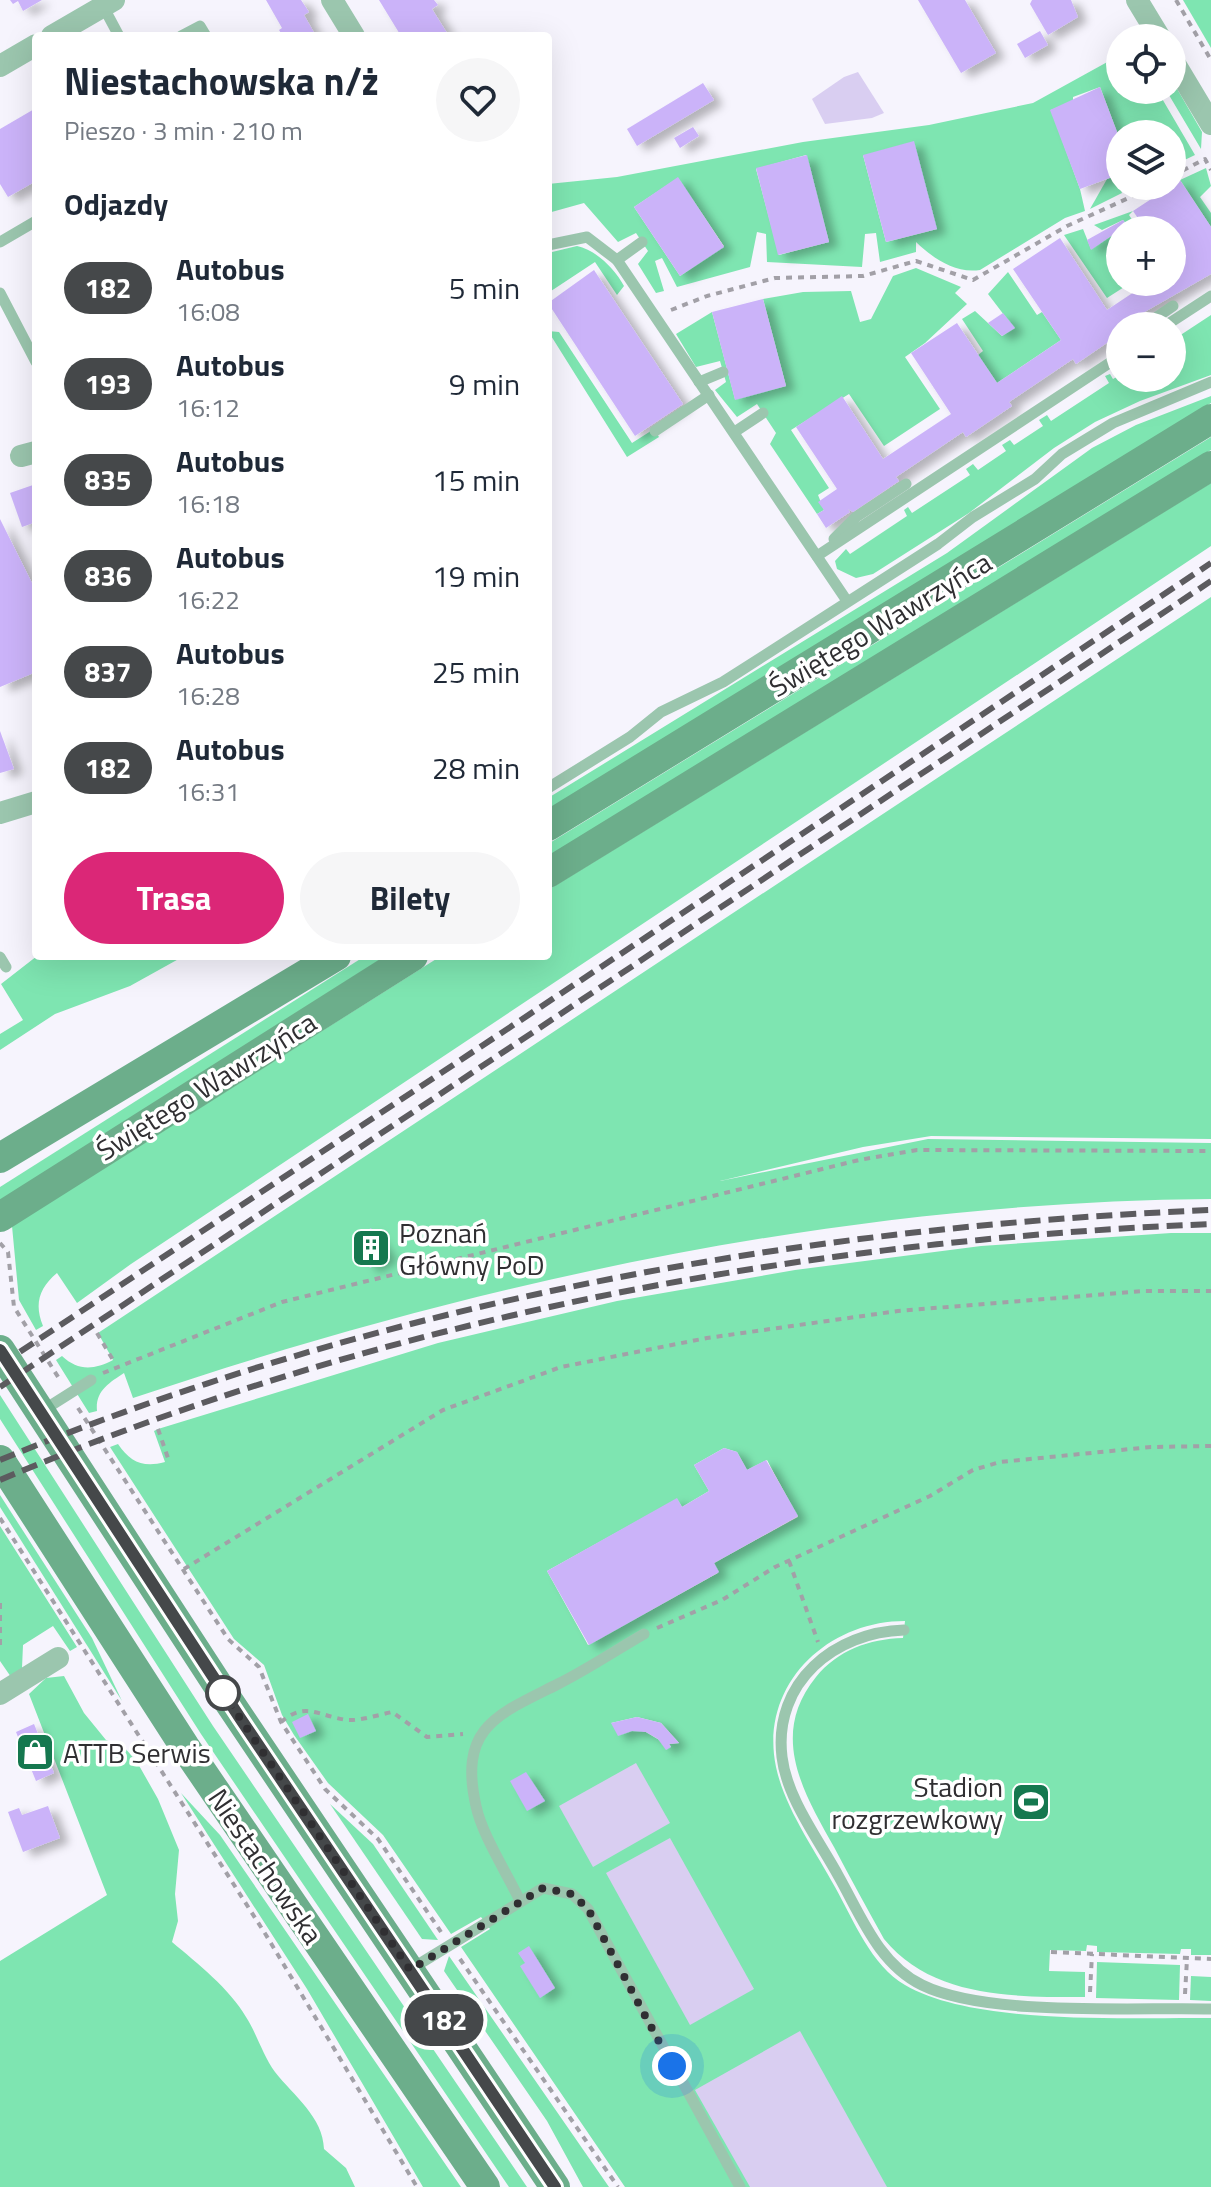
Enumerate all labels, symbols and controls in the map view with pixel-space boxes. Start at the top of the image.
map controls [1106,24,1186,392]
button: locate [1106,24,1186,104]
text: Niestachowska n/ż [64,52,379,110]
button: heart [436,58,520,142]
text: Pieszo · 3 min · 210 m [64,111,303,150]
button: layers [1106,120,1186,200]
text: Odjazdy [64,181,168,227]
button: + [1106,216,1186,296]
text: Autobus [176,246,285,292]
text: 5 min [449,265,520,311]
text: 182 [84,266,132,309]
text: 16:08 [176,292,240,331]
button: − [1106,312,1186,392]
text: Autobus [176,342,285,388]
text: 9 min [449,361,520,407]
text: 193 [84,362,132,405]
text: 16:12 [176,388,240,427]
text: Autobus [176,438,285,484]
text: 15 min [432,457,520,503]
text: 835 [84,458,132,501]
text: 16:18 [176,484,240,523]
text: Autobus [176,534,285,580]
street label: Świętego Wawrzyńca [761,540,999,708]
text: 19 min [432,553,520,599]
text: 836 [84,554,132,597]
text: 16:22 [176,580,240,619]
text: Autobus [176,630,285,676]
text: 25 min [432,649,520,695]
text: 837 [84,650,132,693]
text: 16:28 [176,676,240,715]
text: Autobus [176,726,285,772]
text: 28 min [432,745,520,791]
text: 182 [84,746,132,789]
text: 16:31 [176,772,240,811]
button: Trasa [64,852,284,944]
button: Bilety [300,852,520,944]
street label: Świętego Wawrzyńca [87,1001,325,1171]
place label: Poznań Główny PoD [399,1211,545,1286]
building icon: Poznań Główny PoD [350,1227,392,1269]
unlabelled marker [206,1676,240,1710]
shop icon: ATTB Serwis [14,1731,56,1773]
place label: ATTB Serwis [63,1731,211,1774]
place label: Stadion rozgrzewkowy [832,1765,1003,1840]
street label: Niestachowska [198,1780,334,1952]
sports icon: Stadion rozgrzewkowy [1010,1781,1052,1823]
line badge: 182 [398,1994,490,2046]
text: 182 [420,1998,468,2041]
your location [652,2046,692,2086]

